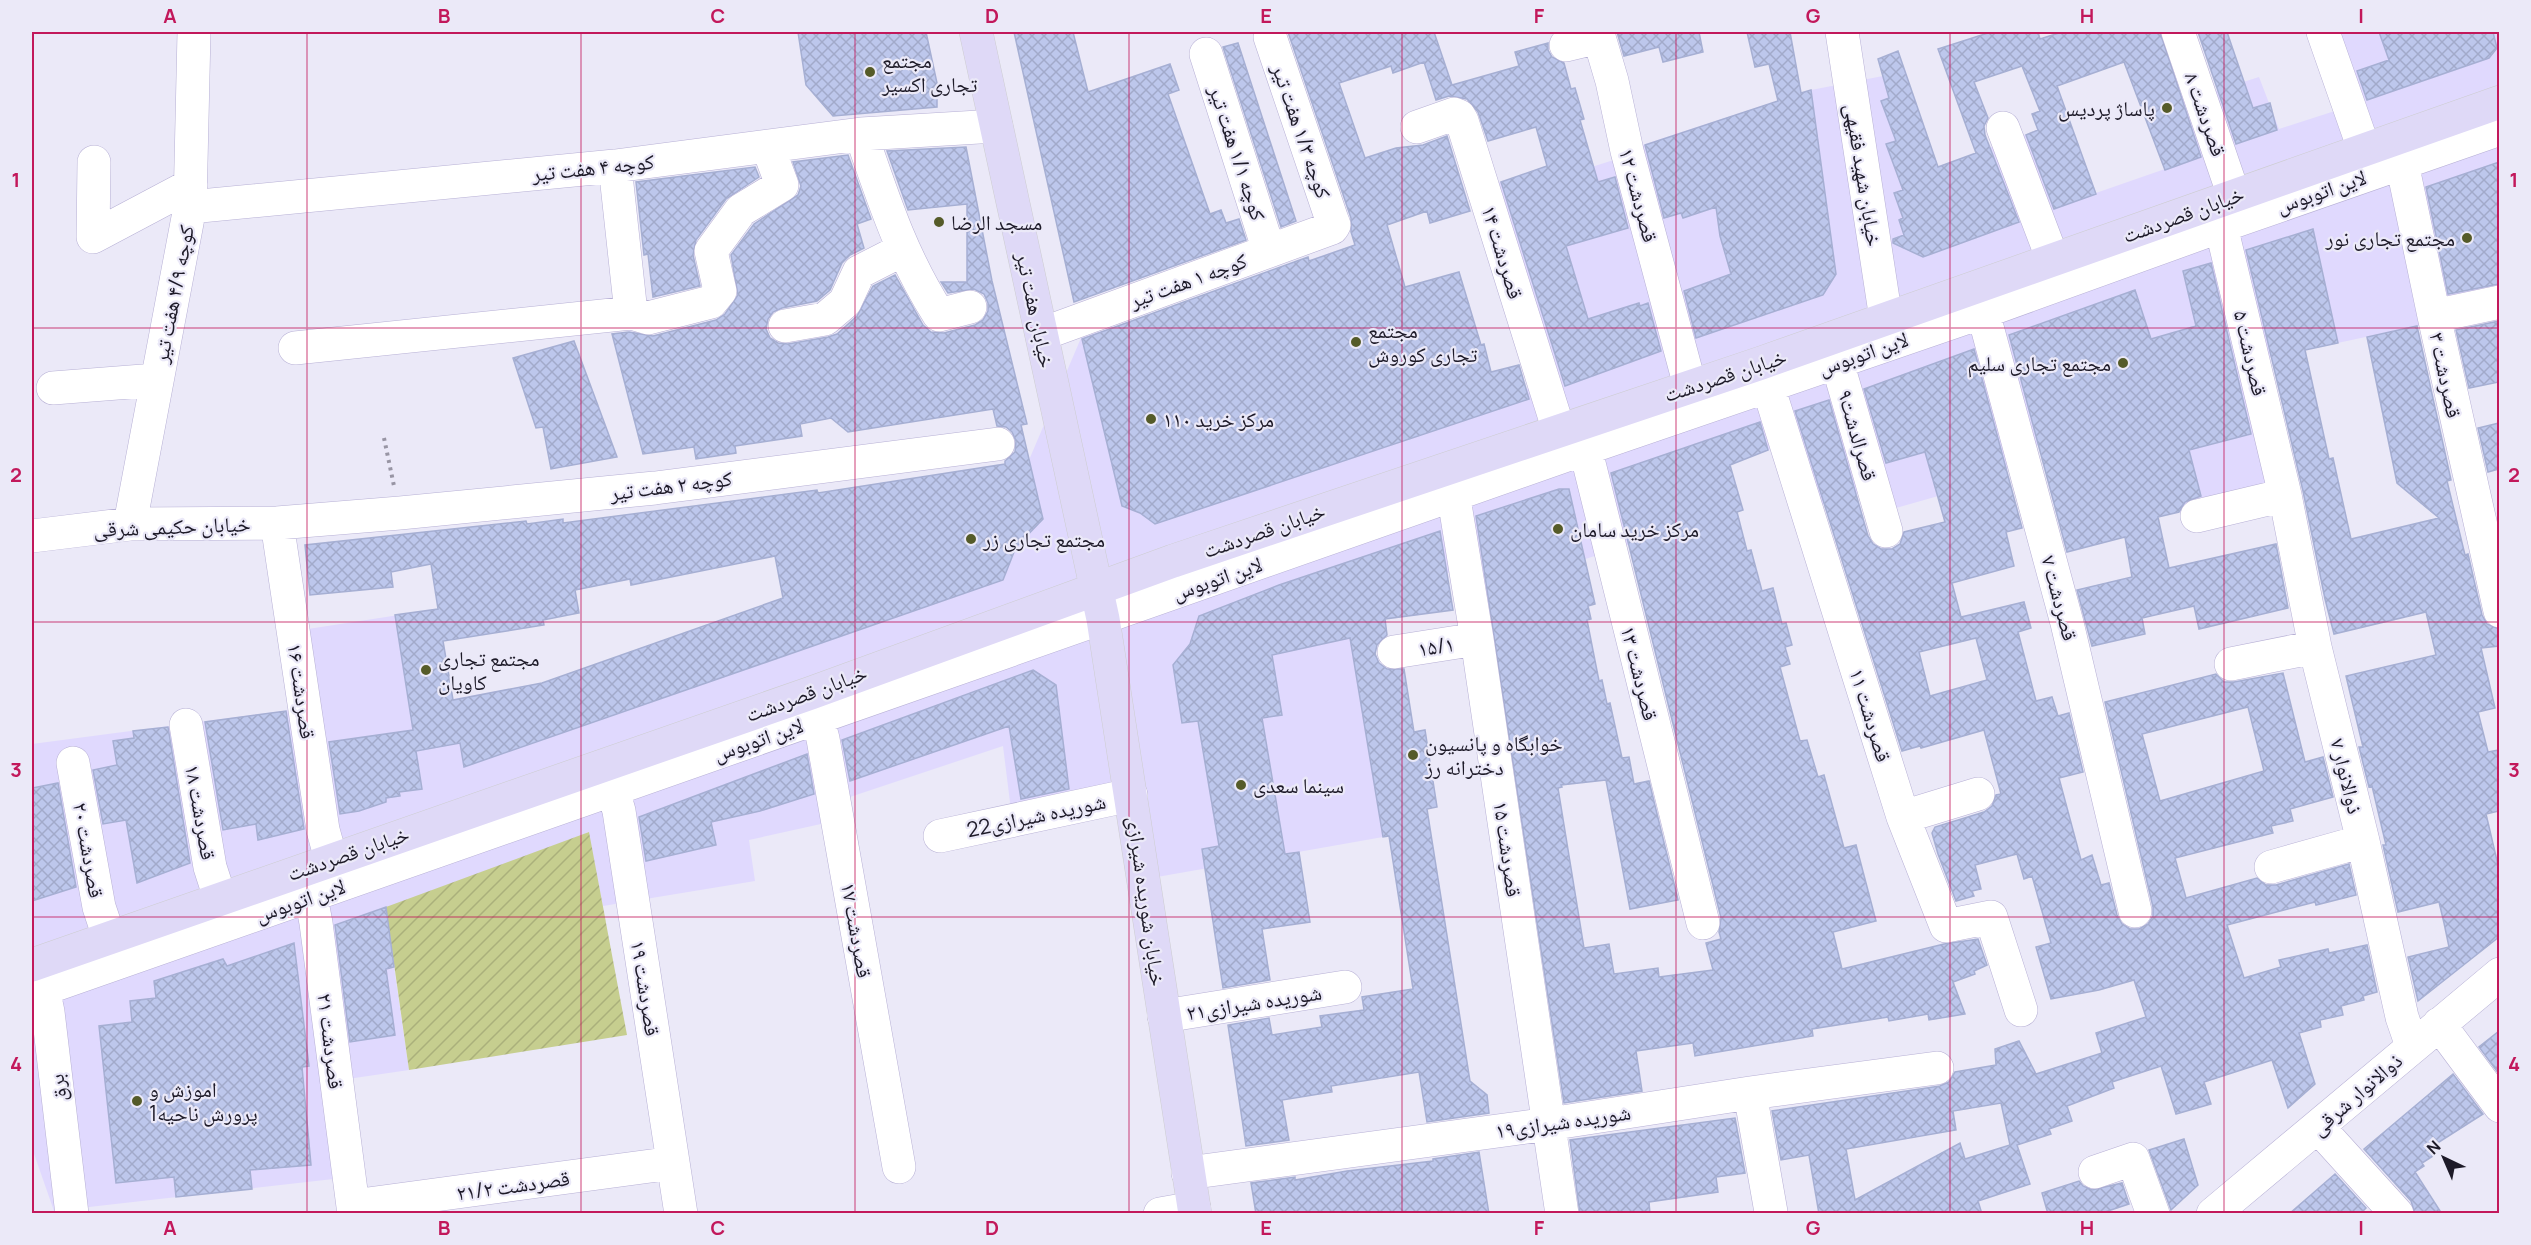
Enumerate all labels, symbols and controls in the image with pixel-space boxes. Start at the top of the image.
text: A [163,2,177,29]
text: B [438,2,451,29]
text: C [711,2,725,29]
text: D [985,2,999,29]
text: E [1260,2,1272,29]
text: F [1534,2,1545,29]
text: G [1806,2,1821,29]
text: H [2080,2,2094,29]
text: I [2358,2,2364,29]
place label: مجتمع تجاری اکسیر [881,46,977,98]
street label: کوچه ۱/۳ هفت تیر [1266,59,1338,202]
marker: مجتمع تجاری اکسیر [863,65,877,79]
street label: قصردشت ۸ [2179,68,2233,160]
street label: کوچه ۱/۱ هفت تیر [1203,81,1273,224]
place label: پاساژ پردیس [2058,94,2155,122]
marker: پاساژ پردیس [2160,101,2174,115]
street label: خیابان شهید فقیهی [1839,102,1889,248]
street label: قصردشت ۱۲ [1613,145,1665,245]
street label: کوچه ۴ هفت تیر [530,147,656,187]
street label: لاین اتوبوس [2272,163,2370,219]
text: 1 [12,166,20,193]
text: 1 [2510,166,2518,193]
street label: خیابان قصردشت [2118,179,2248,249]
street label: قصردشت ۱۴ [1476,202,1530,302]
place label: مسجد الرضا [951,208,1042,236]
marker: مسجد الرضا [932,215,946,229]
street label: کوچه ۴/۹ هفت تیر [146,222,200,366]
place label: مجتمع تجاری نور [2324,224,2455,252]
marker: مجتمع تجاری نور [2460,231,2474,245]
street label: کوچه ۱ هفت تیر [1125,246,1251,314]
street label: خیابان هفت تیر [1010,249,1062,370]
street label: قصردشت ۵ [2228,307,2274,399]
place label: مجتمع تجاری کوروش [1368,316,1478,368]
street label: لاین اتوبوس [1814,325,1912,381]
street label: قصردشت ۳ [2423,330,2469,420]
marker: مجتمع تجاری کوروش [1349,335,1363,349]
street label: خیابان قصردشت [1660,342,1790,408]
place label: مجتمع تجاری سلیم [1968,349,2111,378]
marker: مجتمع تجاری سلیم [2116,356,2130,370]
street label: قصرالدشت۹ [1832,386,1884,484]
place label: مرکز خرید ۱۱۰ [1163,405,1274,433]
marker: مرکز خرید ۱۱۰ [1144,412,1158,426]
text: 2 [10,461,22,488]
text: 2 [2508,461,2520,488]
street label: کوچه ۲ هفت تیر [607,464,734,506]
street label: خیابان قصردشت [1199,496,1329,564]
street label: خیابان حکیمی شرقی [93,509,251,543]
place label: مرکز خرید سامان [1570,515,1699,543]
marker: مرکز خرید سامان [1551,522,1565,536]
place label: مجتمع تجاری زر [982,525,1105,553]
marker: مجتمع تجاری زر [964,532,978,546]
street label: لاین اتوبوس [1168,550,1266,606]
street label: قصردشت ۷ [2035,552,2085,644]
street label: قصردشت ۱۳ [1615,623,1665,723]
street label: ۱۵/۱ [1416,629,1456,663]
street label: قصردشت ۱۶ [281,641,323,741]
place label: مجتمع تجاری کاویان [438,644,540,696]
street label: خیابان قصردشت [741,658,871,728]
marker: مجتمع تجاری کاویان [419,663,433,677]
street label: قصردشت ۱۱ [1844,665,1898,765]
street label: لاین اتوبوس [709,711,807,767]
place label: خوابگاه و پانسیون دخترانه رز [1424,729,1563,781]
street label: ذوالانوار ۷ [2324,735,2370,817]
marker: خوابگاه و پانسیون دخترانه رز [1406,748,1420,762]
text: 3 [10,756,22,783]
text: 3 [2508,756,2520,783]
street label: قصردشت ۱۸ [179,762,223,862]
place label: سینما سعدی [1253,771,1344,799]
marker: سینما سعدی [1234,778,1248,792]
street label: 22شوریده شیرازی [964,787,1108,843]
street label: قصردشت ۱۵ [1487,799,1529,899]
street label: قصردشت ۲۰ [67,800,111,900]
street label: خیابان شوریده شیرازی [1121,814,1173,988]
street label: خیابان قصردشت [283,819,413,887]
street label: لاین اتوبوس [251,872,349,928]
street label: قصردشت ۱۷ [835,880,879,980]
street label: قصردشت ۱۹ [625,938,667,1038]
street label: شوریده شیرازی۲۱ [1184,977,1324,1027]
street label: قصردشت ۲۱ [311,991,351,1091]
street label: ذوالانوار شرقی [2304,1046,2408,1142]
text: 4 [10,1050,22,1077]
text: 4 [2508,1050,2520,1077]
street label: برق [41,1072,73,1104]
place label: اموزش و پرورش ناحیه1 [149,1075,258,1127]
marker: اموزش و پرورش ناحیه1 [130,1094,144,1108]
street label: شوریده شیرازی۱۹ [1493,1098,1633,1144]
north arrow [2414,1128,2474,1188]
text: N [2422,1135,2445,1159]
street label: قصردشت ۲۱/۲ [455,1163,571,1207]
text: A [163,1214,177,1241]
text: B [438,1214,451,1241]
text: C [711,1214,725,1241]
text: D [985,1214,999,1241]
text: E [1260,1214,1272,1241]
text: F [1534,1214,1545,1241]
text: G [1806,1214,1821,1241]
text: H [2080,1214,2094,1241]
text: I [2358,1214,2364,1241]

